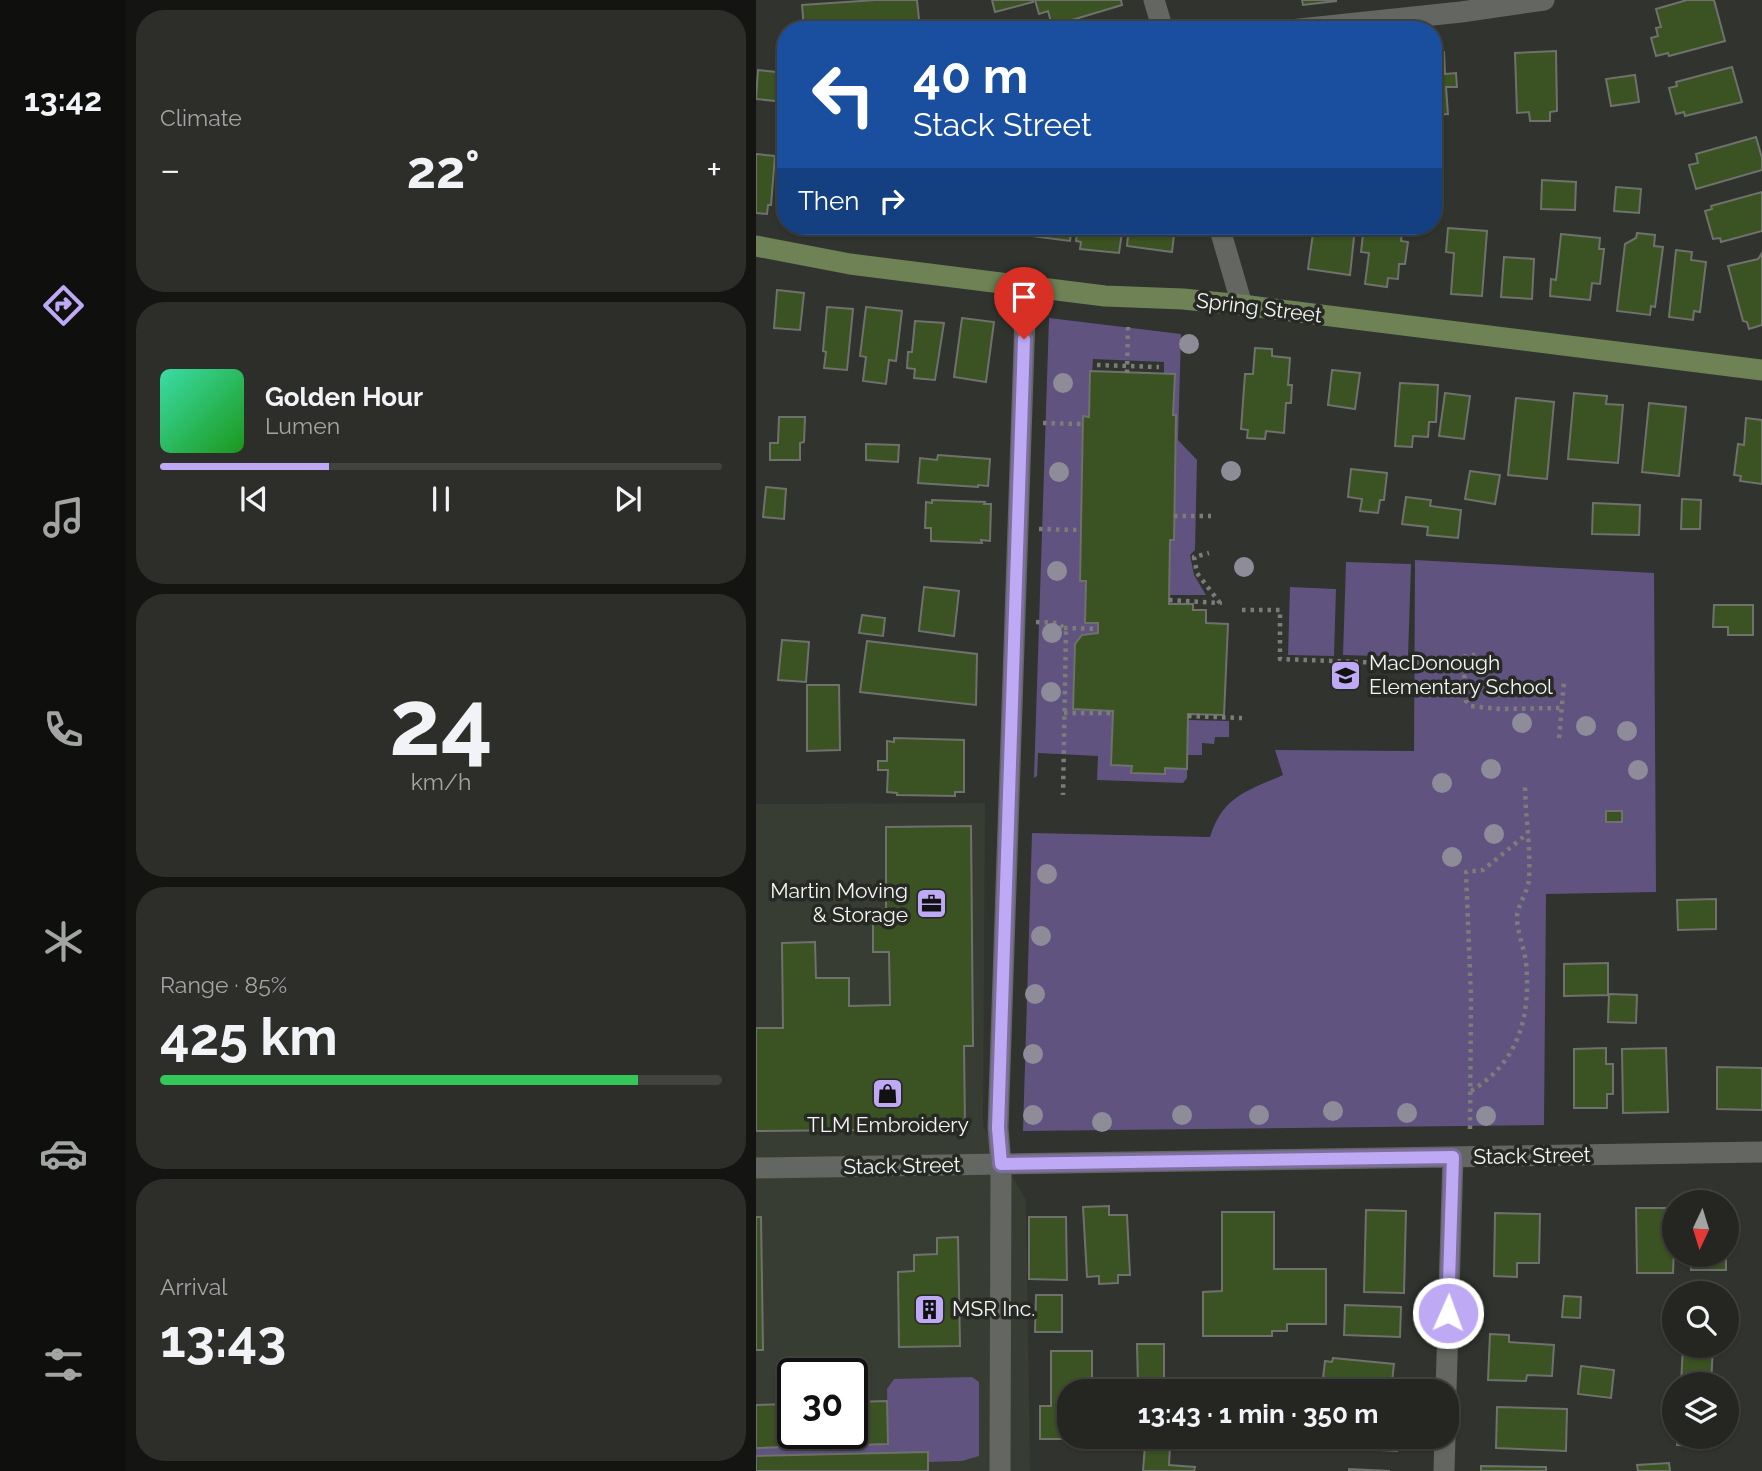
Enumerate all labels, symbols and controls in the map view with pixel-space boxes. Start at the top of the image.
text: 40 m [913,47,1028,104]
icon: left [798,49,889,140]
text: 13:42 [24,81,102,118]
text: Climate [160,104,242,131]
text: Stack Street [913,106,1092,143]
text: 22° [407,139,480,200]
text: − [160,147,180,192]
text: + [706,147,722,192]
icon: right [873,182,911,220]
text: Then [798,186,859,216]
pin [994,267,1054,339]
icon: arrive [1005,278,1043,316]
icon: directions [39,281,88,330]
street label: Spring Street [1195,287,1323,328]
text: Golden Hour [265,382,423,412]
text: Lumen [265,412,340,439]
icon: previous [235,480,273,518]
icon: pause [422,480,460,518]
icon: next [609,480,647,518]
icon: music [39,493,88,542]
place label: MacDonough Elementary School [1369,650,1553,699]
school or university icon: MacDonough Elementary School [1329,658,1363,692]
text: 24 [389,669,493,776]
icon: phone [39,705,88,754]
text: km/h [411,768,471,795]
place label: Martin Moving & Storage [770,878,908,927]
office icon: Martin Moving & Storage [914,886,948,920]
icon: climate [39,917,88,966]
text: Range · 85% [160,971,287,998]
text: 425 km [160,1006,338,1067]
shop icon: TLM Embroidery [871,1076,905,1110]
place label: TLM Embroidery [807,1112,969,1137]
icon: car [39,1129,88,1178]
street label: Stack Street [1473,1142,1591,1169]
street label: Stack Street [843,1152,961,1179]
north arrow [1662,1190,1740,1267]
map controls [1662,1190,1739,1449]
text: Arrival [160,1273,227,1300]
position arrow [1411,1276,1485,1350]
button: search [1662,1281,1739,1358]
building icon: MSR Inc. [912,1292,946,1326]
place label: MSR Inc. [952,1296,1035,1321]
text: 13:43 [160,1308,286,1369]
icon: filters [39,1340,88,1389]
speed limit sign: 30 [777,1358,868,1449]
button: layers [1662,1372,1739,1449]
text: 13:43 · 1 min · 350 m [1138,1399,1378,1429]

